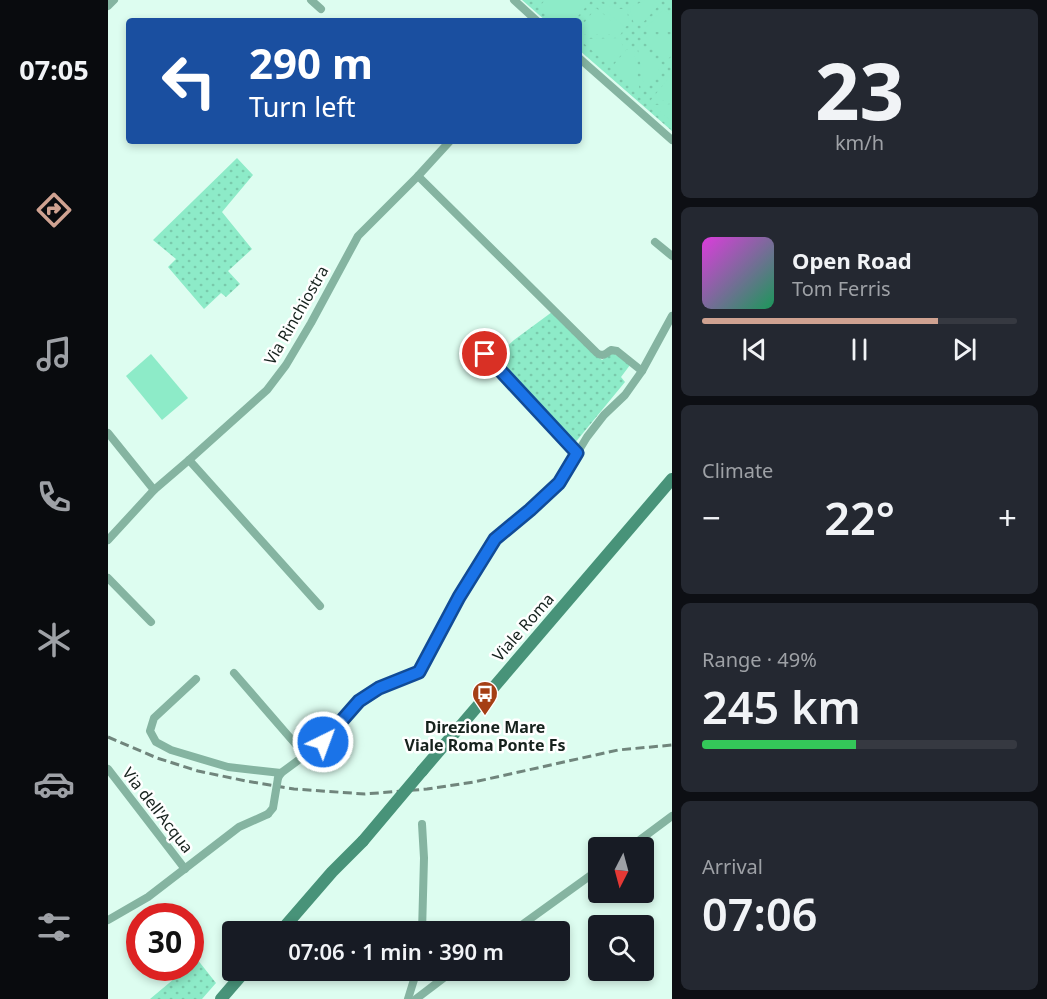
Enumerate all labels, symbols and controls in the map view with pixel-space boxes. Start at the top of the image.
text: 290 m [249,34,373,91]
text: 23 [815,37,904,143]
icon: left [150,42,228,120]
text: 07:05 [19,51,89,88]
text: Turn left [249,88,355,125]
text: km/h [835,129,884,156]
icon: directions [33,189,75,231]
text: Open Road [792,245,912,275]
street label: Via Rinchiostra [259,261,333,369]
text: Tom Ferris [792,275,891,302]
pin [459,328,510,379]
icon: music [33,333,75,375]
icon: previous [738,333,771,366]
icon: pause [843,333,876,366]
icon: next [948,333,981,366]
icon: arrive [468,337,501,370]
text: Climate [702,457,773,484]
icon: phone [33,476,75,518]
text: 22° [824,487,895,548]
text: − [702,495,721,540]
text: + [998,495,1017,540]
street label: Viale Roma [487,588,559,666]
icon: climate [33,619,75,661]
text: Range · 49% [702,646,817,673]
text: 245 km [702,676,861,737]
bus stop icon: Direzione Mare Viale Roma Ponte Fs [470,679,500,717]
position arrow [291,710,355,774]
place label: Direzione Mare Viale Roma Ponte Fs [405,716,565,756]
icon: car [33,763,75,805]
street label: Via dell'Acqua [118,763,198,857]
north arrow [588,837,654,903]
map controls [588,837,654,981]
text: Arrival [702,853,763,880]
text: 07:06 [702,883,817,944]
speed limit sign: 30 [126,903,204,981]
icon: filters [33,906,75,948]
button: search [588,915,654,981]
text: 07:06 · 1 min · 390 m [288,936,504,966]

